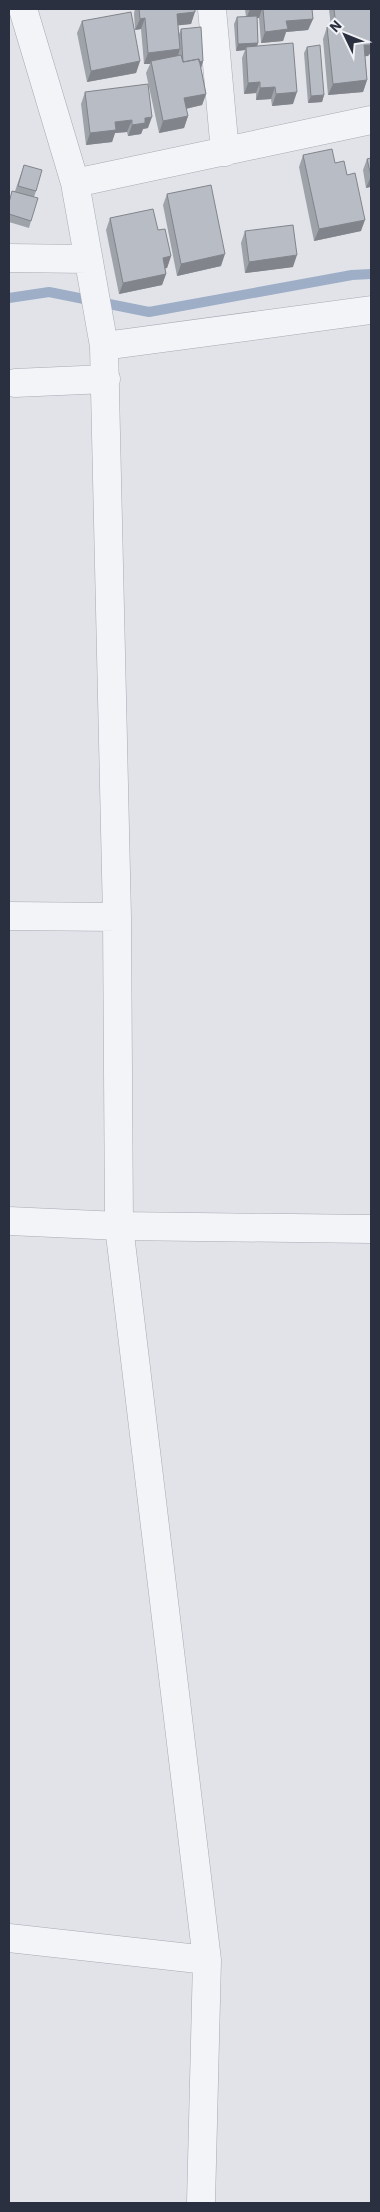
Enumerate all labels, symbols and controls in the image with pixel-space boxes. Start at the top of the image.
north arrow [320,10,370,60]
text: N [325,16,346,36]

